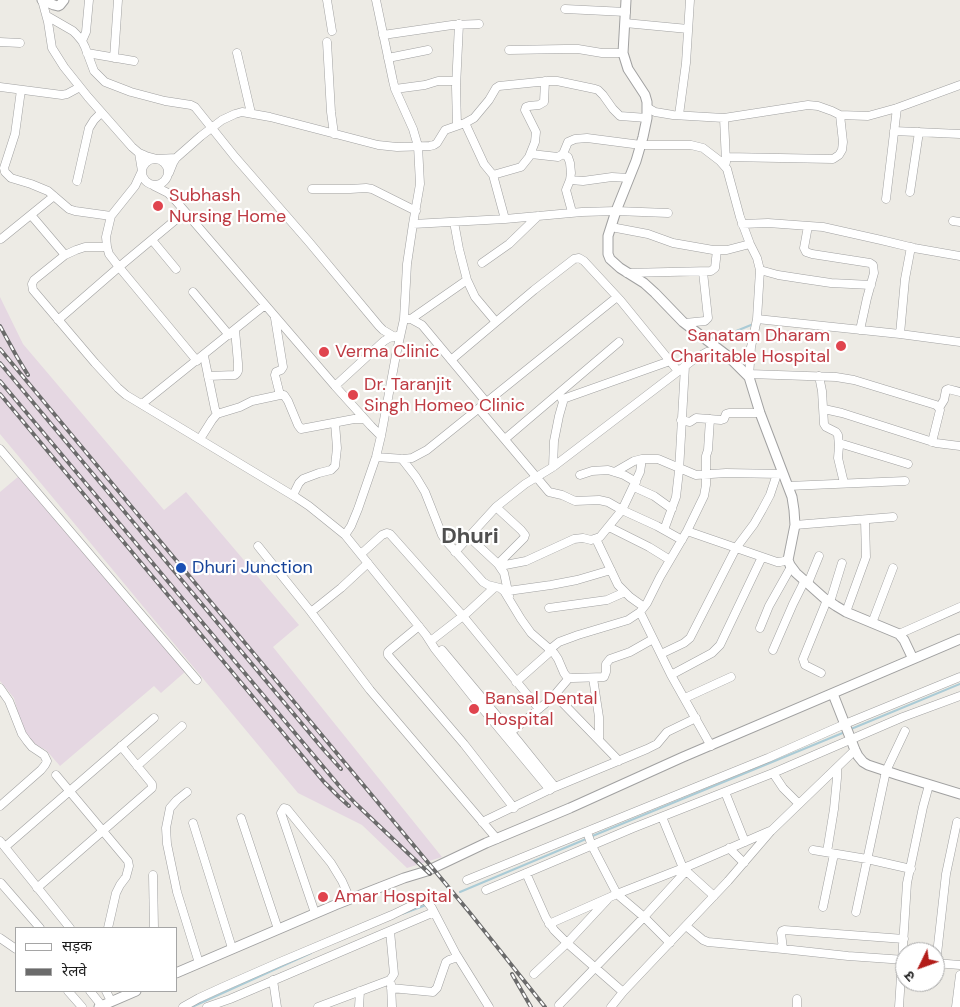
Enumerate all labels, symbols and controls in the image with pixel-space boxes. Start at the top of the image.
place label: Subhash Nursing Home [169,185,286,228]
marker: Subhash Nursing Home [151,199,165,213]
place label: Sanatam Dharam Charitable Hospital [670,325,830,368]
marker: Sanatam Dharam Charitable Hospital [834,339,848,353]
place label: Verma Clinic [335,341,440,363]
marker: Verma Clinic [317,345,331,359]
place label: Dr. Taranjit Singh Homeo Clinic [364,374,525,416]
marker: Dr. Taranjit Singh Homeo Clinic [346,388,360,402]
district label: Dhuri [441,524,499,550]
place label: Dhuri Junction [192,557,313,579]
marker: Dhuri Junction [174,561,188,575]
place label: Bansal Dental Hospital [485,688,597,731]
marker: Bansal Dental Hospital [467,702,481,716]
place label: Amar Hospital [334,886,452,908]
marker: Amar Hospital [316,890,330,904]
legend [15,927,178,992]
text: सड़क [62,936,92,956]
north arrow [895,942,945,992]
text: रेलवे [62,961,87,981]
text: उ [900,967,919,985]

